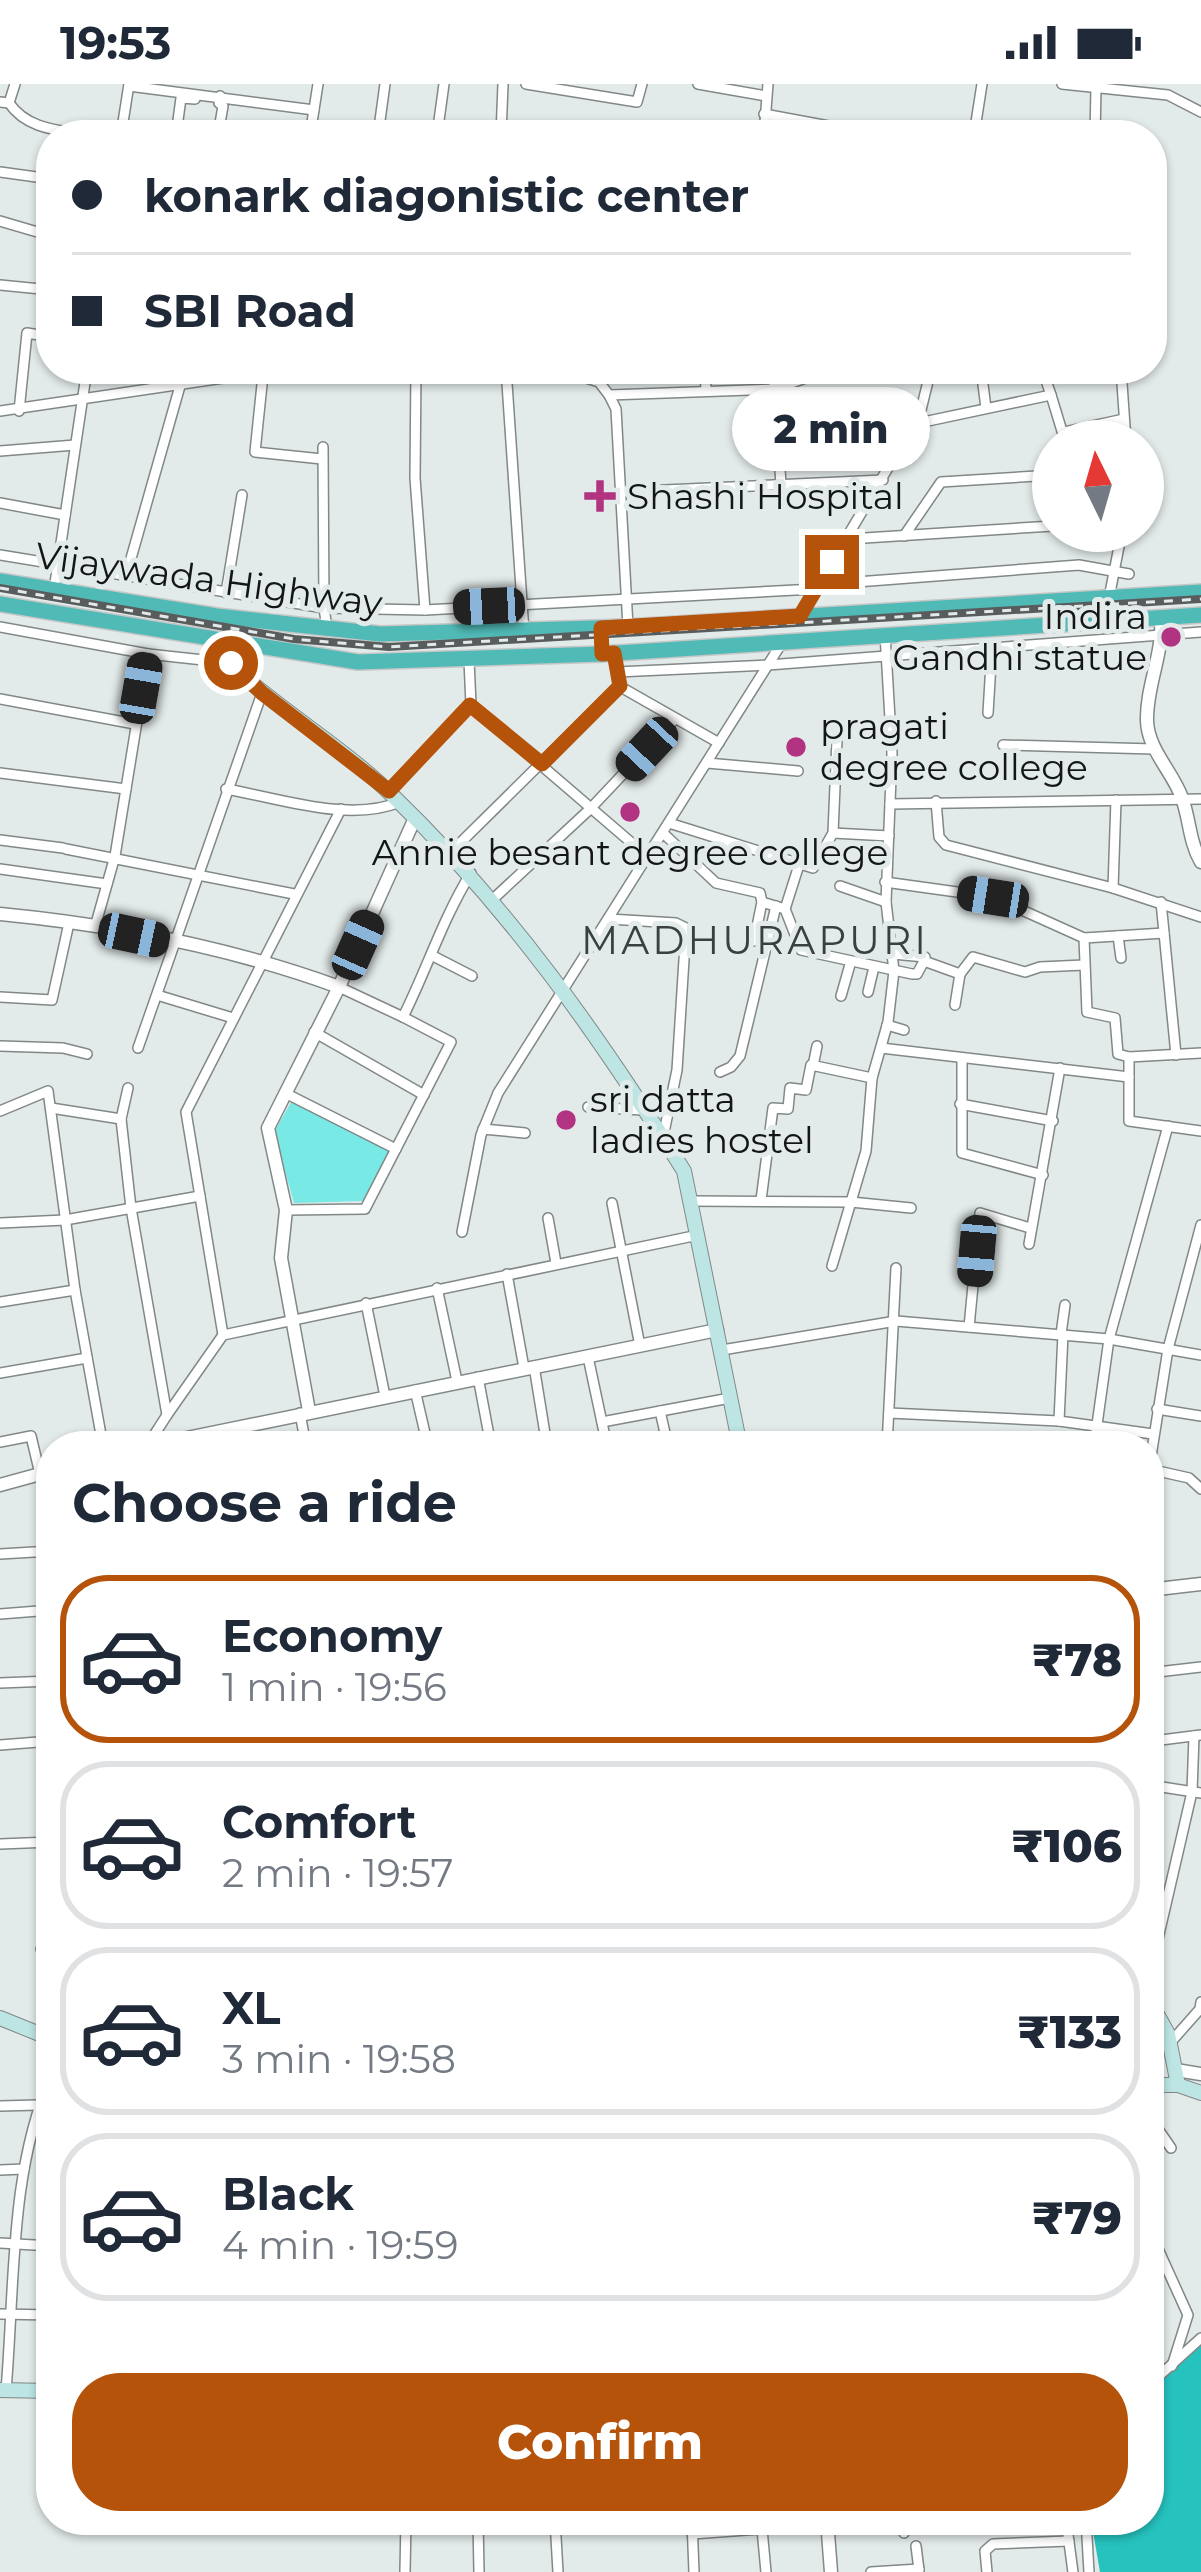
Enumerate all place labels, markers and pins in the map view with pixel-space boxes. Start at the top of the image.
place label: Shashi Hospital [627,474,904,518]
marker: Shashi Hospital [584,480,616,512]
place label: Indira Gandhi statue [892,594,1147,679]
marker: Indira Gandhi statue [1158,624,1184,650]
place label: pragati degree college [820,704,1088,789]
marker: pragati degree college [783,734,809,760]
marker: Annie besant degree college [617,799,643,825]
place label: Annie besant degree college [372,830,888,874]
place label: sri datta ladies hostel [590,1077,814,1162]
marker: sri datta ladies hostel [553,1107,579,1133]

